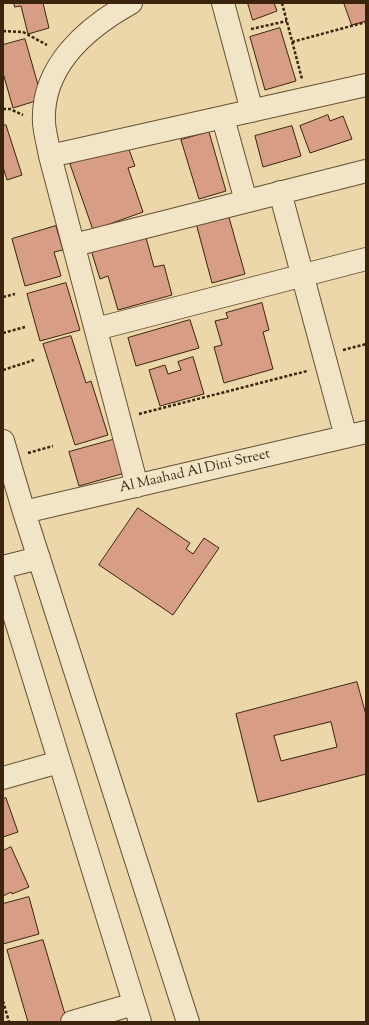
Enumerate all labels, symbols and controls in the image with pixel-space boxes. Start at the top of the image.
street label: Al Maahad Al Dini Street [118,446,272,498]

